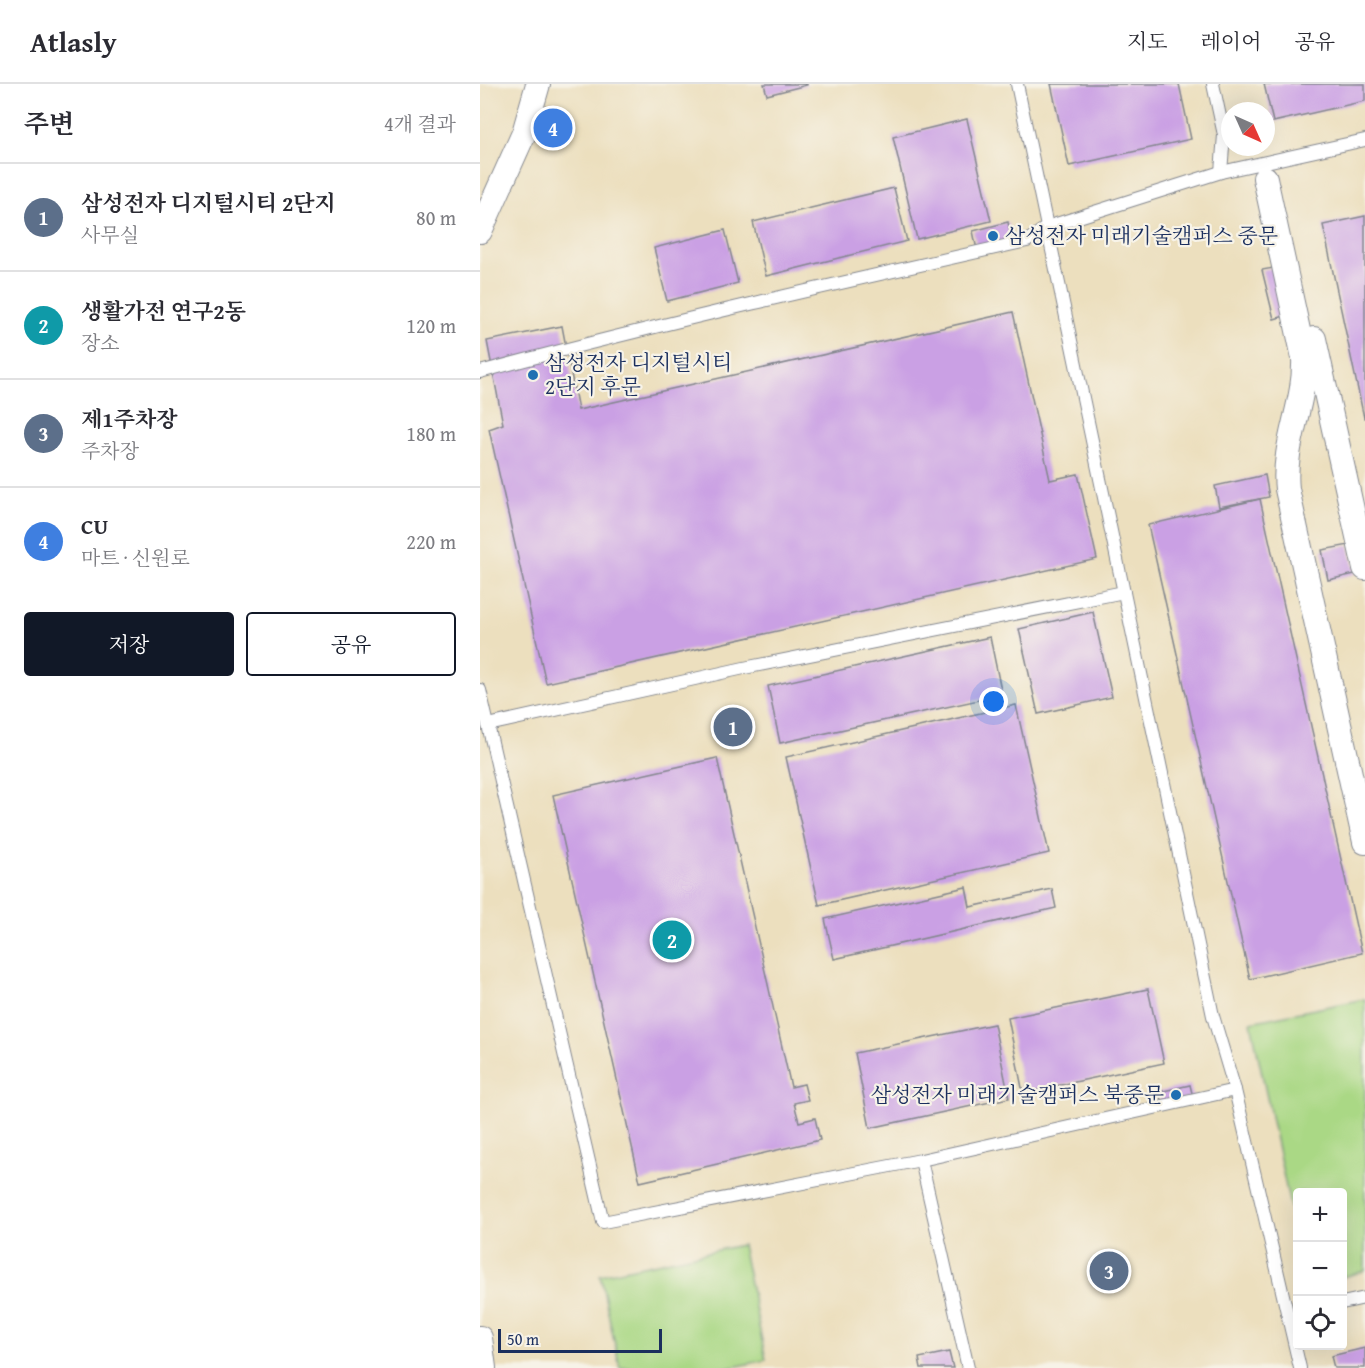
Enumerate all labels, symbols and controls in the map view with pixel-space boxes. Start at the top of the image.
text: Atlasly [30,21,117,62]
text: 지도 [1127,26,1168,57]
text: 레이어 [1201,26,1261,57]
text: 공유 [1294,26,1335,57]
north arrow [1221,102,1275,156]
text: 주변 [24,104,74,143]
pin: 4 [534,106,572,150]
text: 4개 결과 [384,109,456,138]
text: 삼성전자 디지털시티 2단지 [81,187,336,219]
text: 1 [38,203,49,232]
text: 80 m [416,203,456,232]
text: 사무실 [81,220,139,249]
place label: 삼성전자 미래기술캠퍼스 중문 [1005,220,1278,251]
marker: 삼성전자 미래기술캠퍼스 중문 [986,229,1000,243]
text: 생활가전 연구2동 [81,295,246,327]
text: 2 [38,311,49,340]
text: 120 m [406,311,456,340]
text: 장소 [81,328,120,357]
place label: 삼성전자 디지털시티 2단지 후문 [545,347,732,402]
marker: 삼성전자 디지털시티 2단지 후문 [526,368,540,382]
text: 제1주차장 [81,403,177,435]
text: 3 [38,419,49,448]
text: 180 m [406,419,456,448]
text: 주차장 [81,436,139,465]
text: CU [81,510,108,542]
text: 4 [38,527,49,556]
text: 220 m [406,527,456,556]
text: 마트 · 신원로 [81,543,190,572]
button: 저장 [24,612,234,676]
button: 공유 [246,612,456,676]
your location [979,687,1008,716]
pin: 1 [714,704,752,750]
pin: 2 [652,918,692,962]
place label: 삼성전자 미래기술캠퍼스 북중문 [871,1079,1164,1110]
marker: 삼성전자 미래기술캠퍼스 북중문 [1169,1088,1183,1102]
map controls [1293,1188,1347,1350]
button: + [1293,1188,1347,1242]
button: − [1293,1242,1347,1296]
pin: 3 [1090,1248,1128,1294]
button: locate [1293,1296,1347,1350]
scale bar [498,1326,662,1354]
text: 50 m [507,1327,539,1351]

